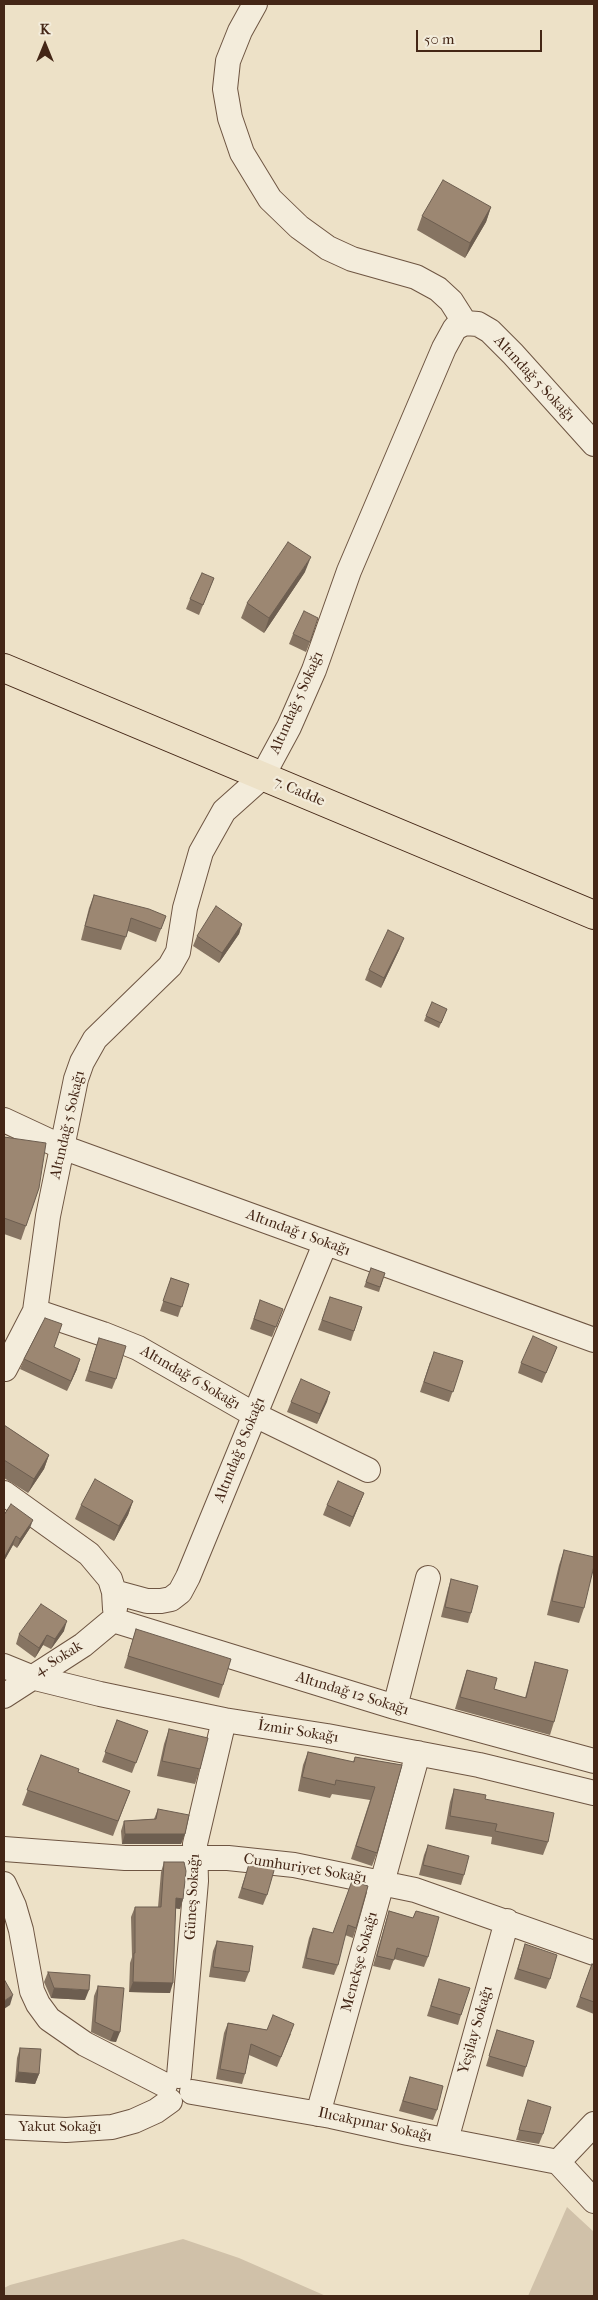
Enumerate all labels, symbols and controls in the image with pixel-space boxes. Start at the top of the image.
north arrow [20,20,70,70]
scale bar [418,20,544,52]
text: K [40,21,50,38]
text: 50 m [424,30,454,48]
street label: Altındağ 5 Sokağı [490,332,578,426]
street label: Altındağ 5 Sokağı [266,649,328,757]
street label: 7. Cadde [271,773,327,811]
street label: Altındağ 5 Sokağı [47,1069,89,1181]
street label: Altındağ 1 Sokağı [244,1206,352,1260]
street label: Altındağ 6 Sokağı [137,1342,243,1414]
street label: Altındağ 8 Sokağı [211,1395,269,1505]
street label: 4. Sokak [32,1637,86,1681]
street label: Altındağ 12 Sokağı [293,1668,411,1720]
street label: İzmir Sokağı [256,1717,340,1747]
street label: Cumhuriyet Sokağı [242,1850,368,1888]
street label: Güneş Sokağı [182,1853,204,1941]
street label: Menekşe Sokağı [338,1910,382,2014]
street label: Yeşilay Sokağı [455,1984,497,2076]
street label: Ilıcakpınar Sokağı [316,2104,434,2146]
street label: Yakut Sokağı [18,2118,102,2136]

